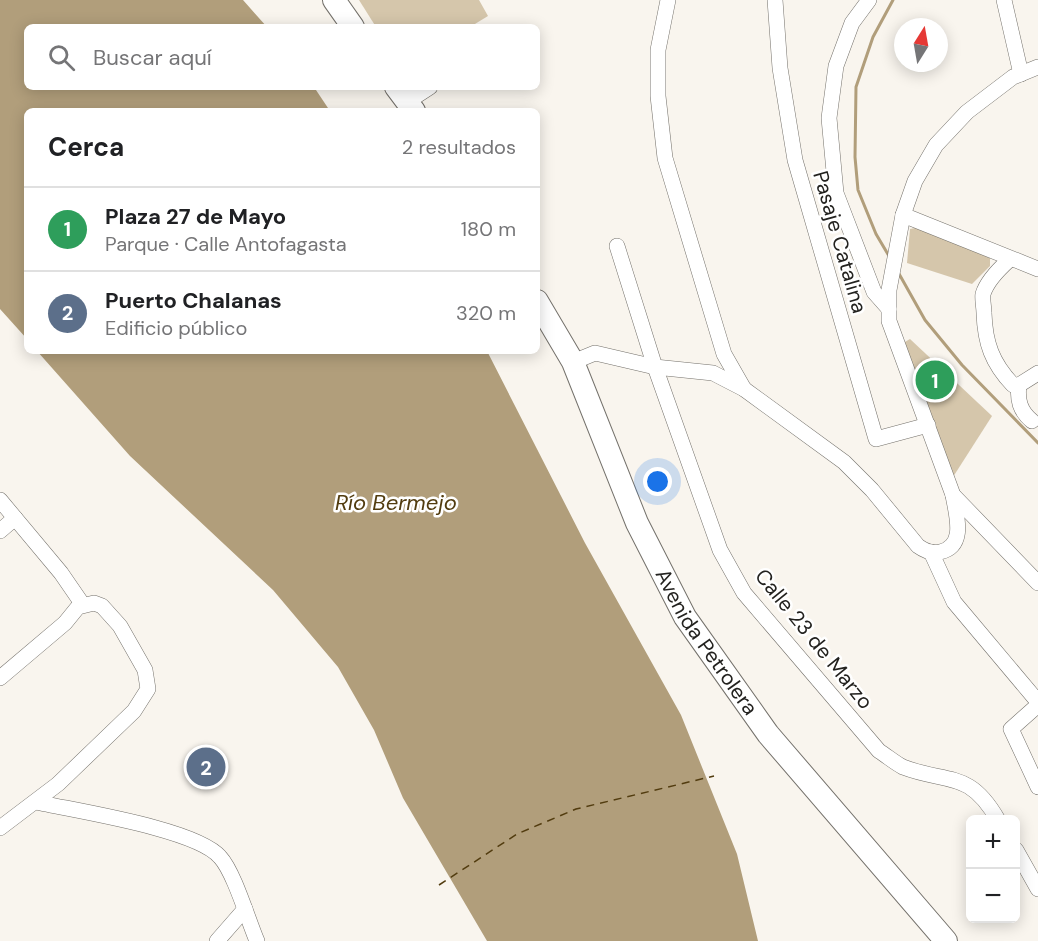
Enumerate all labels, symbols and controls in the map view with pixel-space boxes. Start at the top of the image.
north arrow [894,18,948,72]
search box [24,24,540,90]
icon: search [45,41,78,74]
text: Buscar aquí [93,43,212,72]
text: Cerca [48,130,124,164]
text: 2 resultados [402,134,516,160]
street label: Pasaje Catalina [806,168,874,316]
text: Plaza 27 de Mayo [105,202,286,231]
text: 1 [64,216,71,242]
text: 180 m [461,216,516,242]
text: Parque · Calle Antofagasta [105,231,347,257]
text: Puerto Chalanas [105,286,282,315]
text: 2 [62,300,73,326]
text: 320 m [456,300,516,326]
text: Edificio público [105,315,247,341]
pin: 1 [916,358,954,403]
your location [643,467,672,496]
water label: Río Bermejo [335,488,457,517]
street label: Calle 23 de Marzo [749,563,879,715]
street label: Avenida Petrolera [649,564,764,721]
pin: 2 [186,744,226,789]
map controls [966,815,1020,923]
button: + [966,815,1020,869]
button: − [966,869,1020,923]

